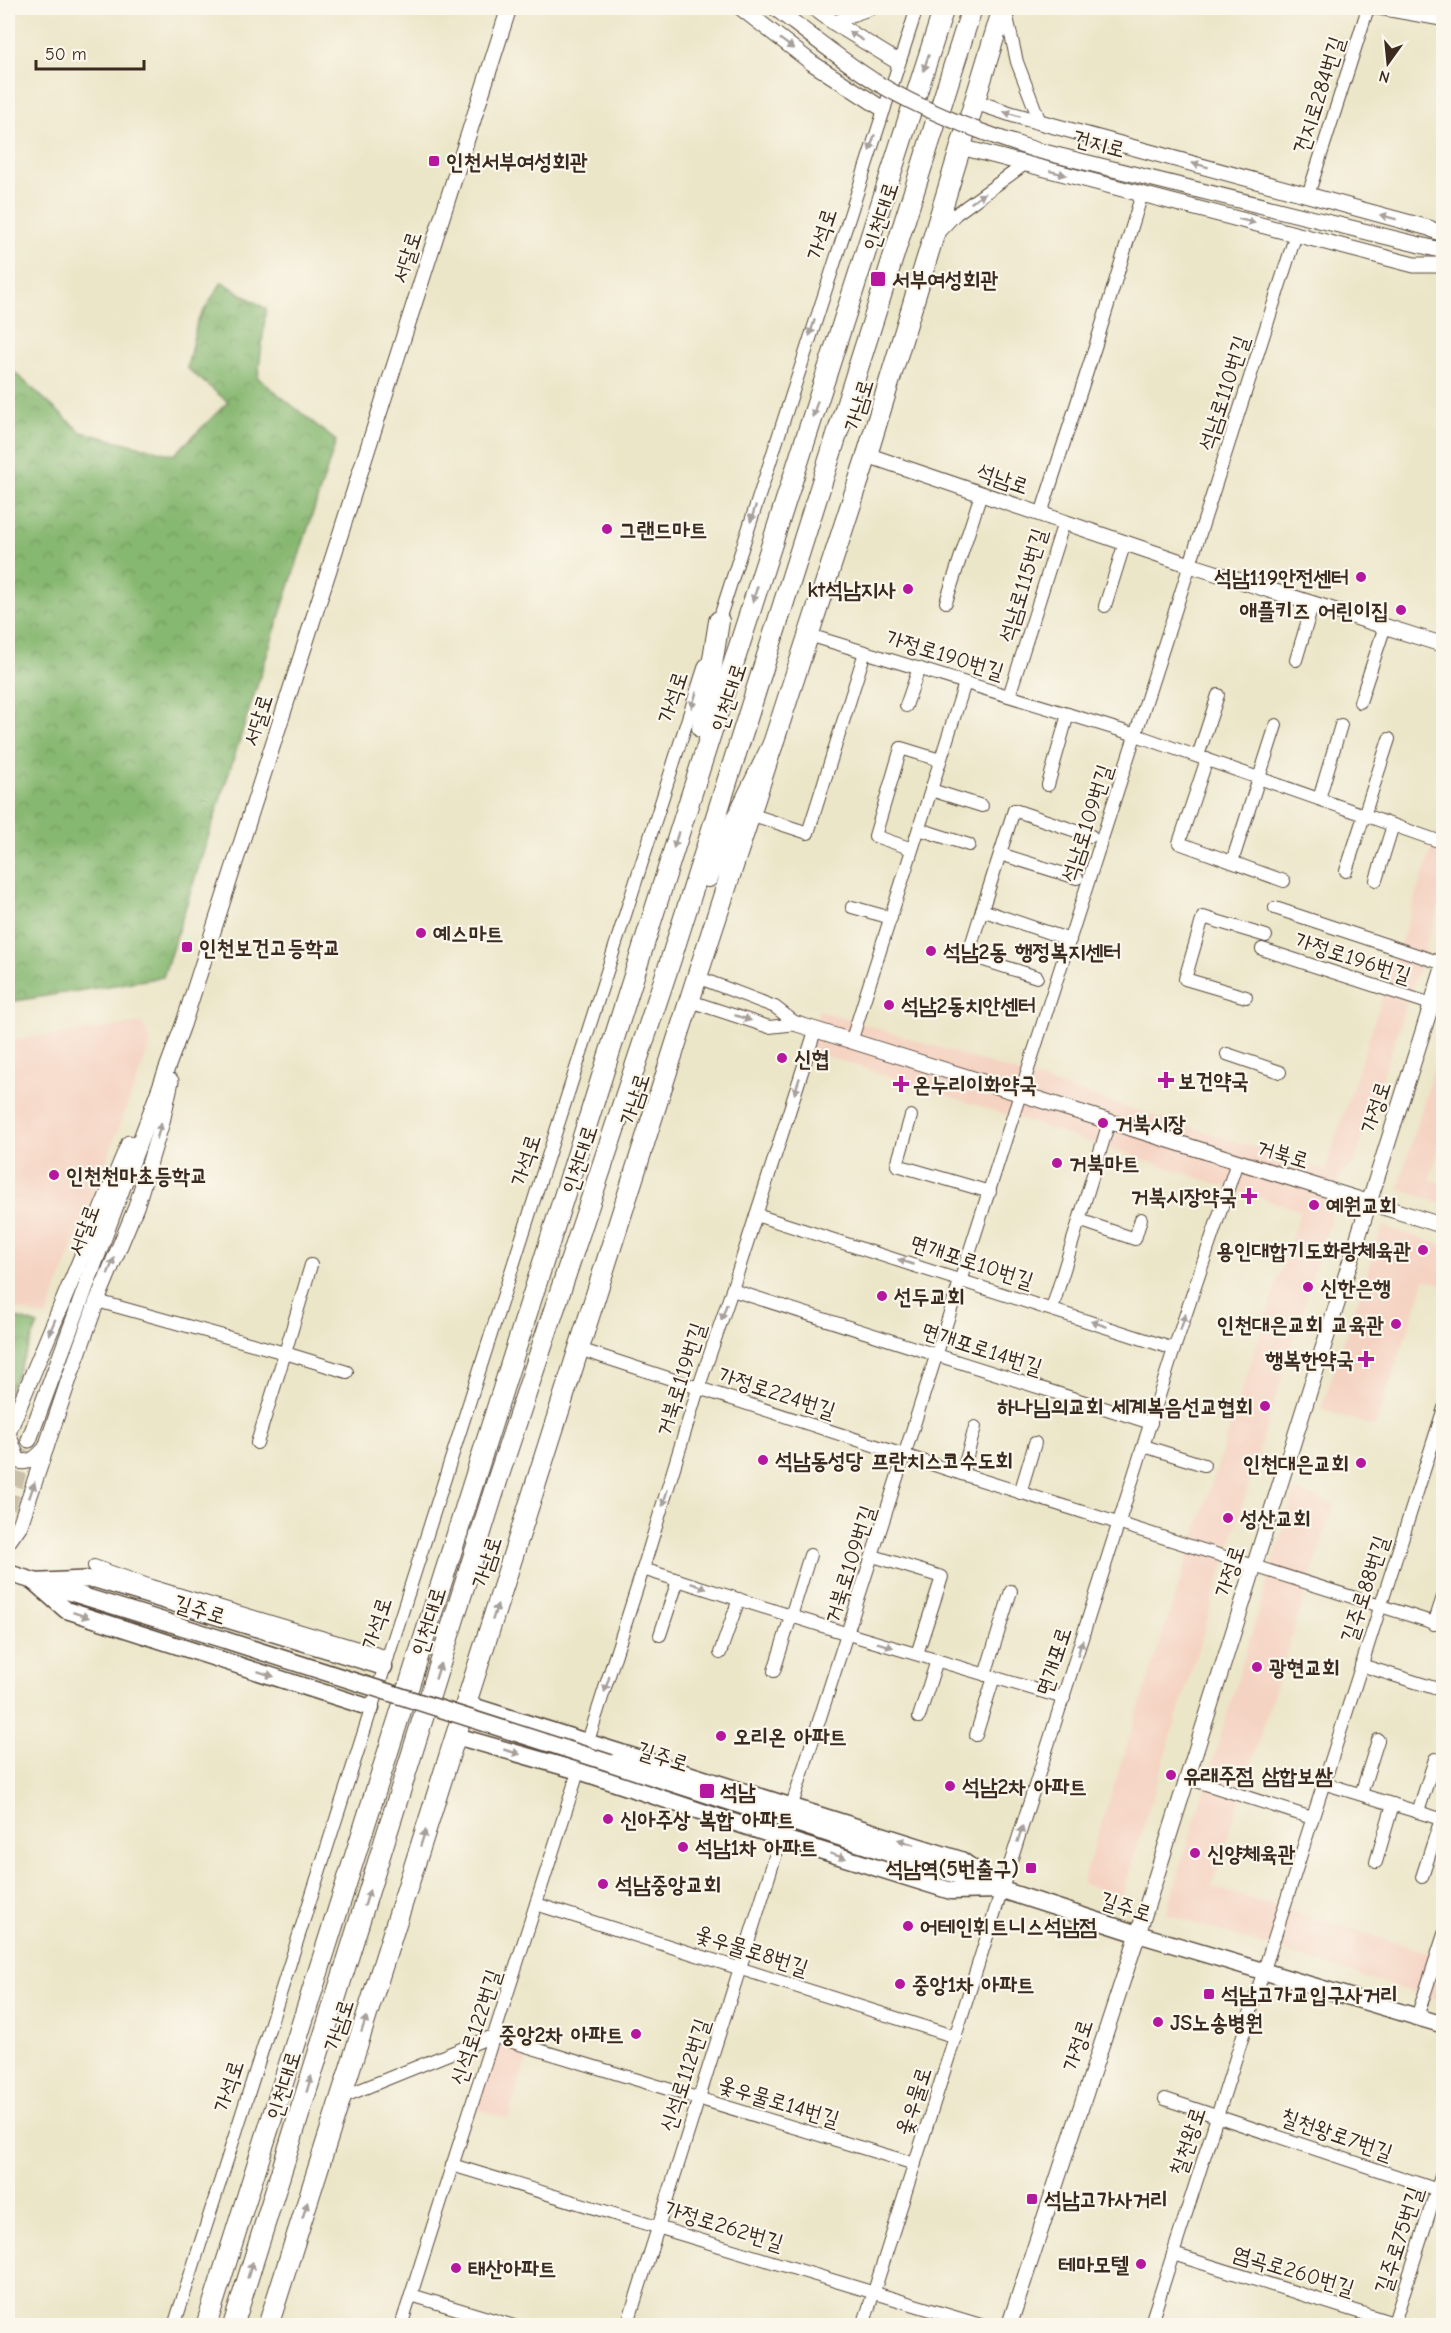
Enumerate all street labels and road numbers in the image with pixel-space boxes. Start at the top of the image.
street label: 건지로284번길 [1288,33,1350,157]
street label: 건지로 [1070,125,1128,163]
street label: 인천대로 [858,179,904,254]
street label: 가석로 [801,205,843,264]
street label: 서달로 [386,228,428,287]
street label: 석남로110번길 [1193,332,1255,454]
street label: 가남로 [839,376,879,434]
street label: 석남로 [973,458,1032,500]
street label: 석남로115번길 [993,525,1053,645]
street label: 가정로190번길 [882,625,1007,685]
street label: 인천대로 [706,660,752,735]
street label: 가석로 [652,668,694,727]
street label: 서달로 [237,691,279,750]
street label: 석남로109번길 [1056,761,1118,885]
street label: 가정로196번길 [1291,927,1414,989]
street label: 가남로 [614,1070,656,1129]
street label: 가정로 [1355,1078,1397,1137]
street label: 인천대로 [557,1122,603,1197]
street label: 가석로 [505,1131,547,1190]
street label: 거북로 [1254,1134,1312,1174]
street label: 서달로 [63,1201,105,1260]
street label: 면개포로10번길 [907,1230,1037,1294]
street label: 면개포로14번길 [918,1317,1046,1381]
street label: 거북로119번길 [650,1319,712,1439]
street label: 가정로224번길 [715,1362,839,1424]
street label: 거북로109번길 [819,1502,881,1626]
street label: 길주로88번길 [1335,1532,1395,1646]
street label: 가남로 [466,1533,508,1592]
street label: 가정로 [1209,1542,1251,1601]
street label: 인천대로 [406,1584,452,1659]
street label: 길주로 [171,1590,229,1630]
street label: 가석로 [356,1594,398,1653]
street label: 면개포로 [1031,1624,1077,1699]
street label: 길주로 [633,1736,692,1778]
street label: 길주로 [1096,1886,1155,1928]
street label: 옻우물로8번길 [692,1920,812,1982]
street label: 신석로122번길 [445,1966,507,2089]
street label: 가남로 [318,1996,360,2055]
street label: 신석로112번길 [654,2015,716,2135]
street label: 가정로 [1057,2016,1099,2075]
street label: 인천대로 [261,2048,307,2123]
street label: 가석로 [208,2057,250,2116]
street label: 옻우물로 [891,2064,937,2139]
street label: 옻우물로14번길 [715,2071,843,2133]
street label: 칠천왕로 [1165,2104,1211,2179]
street label: 칠천왕로7번길 [1277,2104,1396,2166]
street label: 길주로75번길 [1369,2183,1429,2297]
street label: 가정로262번길 [661,2195,787,2257]
street label: 염곡로260번길 [1230,2240,1358,2302]

